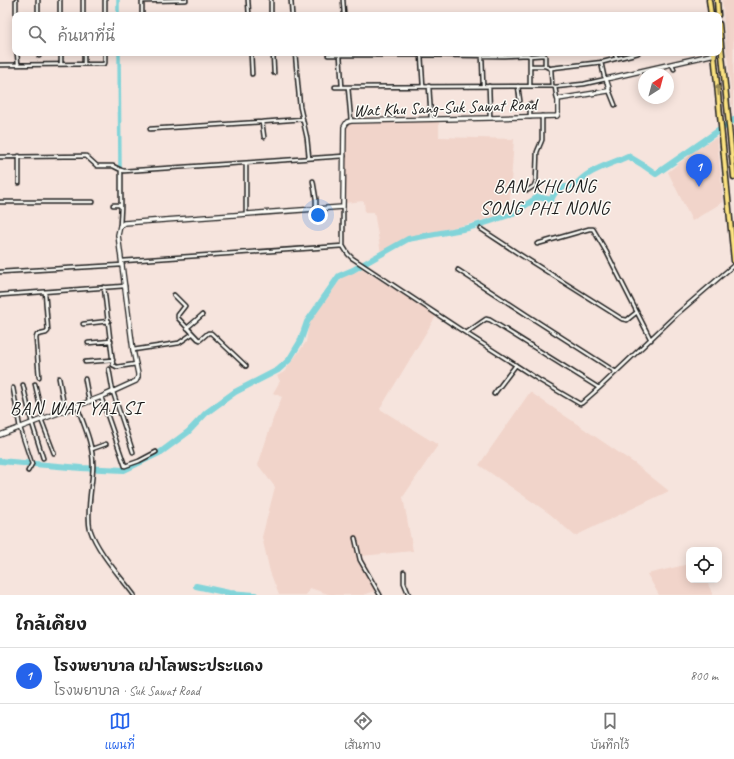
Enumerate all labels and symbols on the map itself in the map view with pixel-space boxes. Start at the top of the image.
north arrow [638,68,674,104]
one-way arrow [714,83,721,96]
street label: Wat Khu Sang-Suk Sawat Road [353,94,539,121]
pin: 1 [686,154,712,187]
district label: BAN KHLONG SONG PHI NONG [480,174,612,220]
your location [308,205,328,225]
district label: BAN WAT YAI SI [10,396,145,420]

